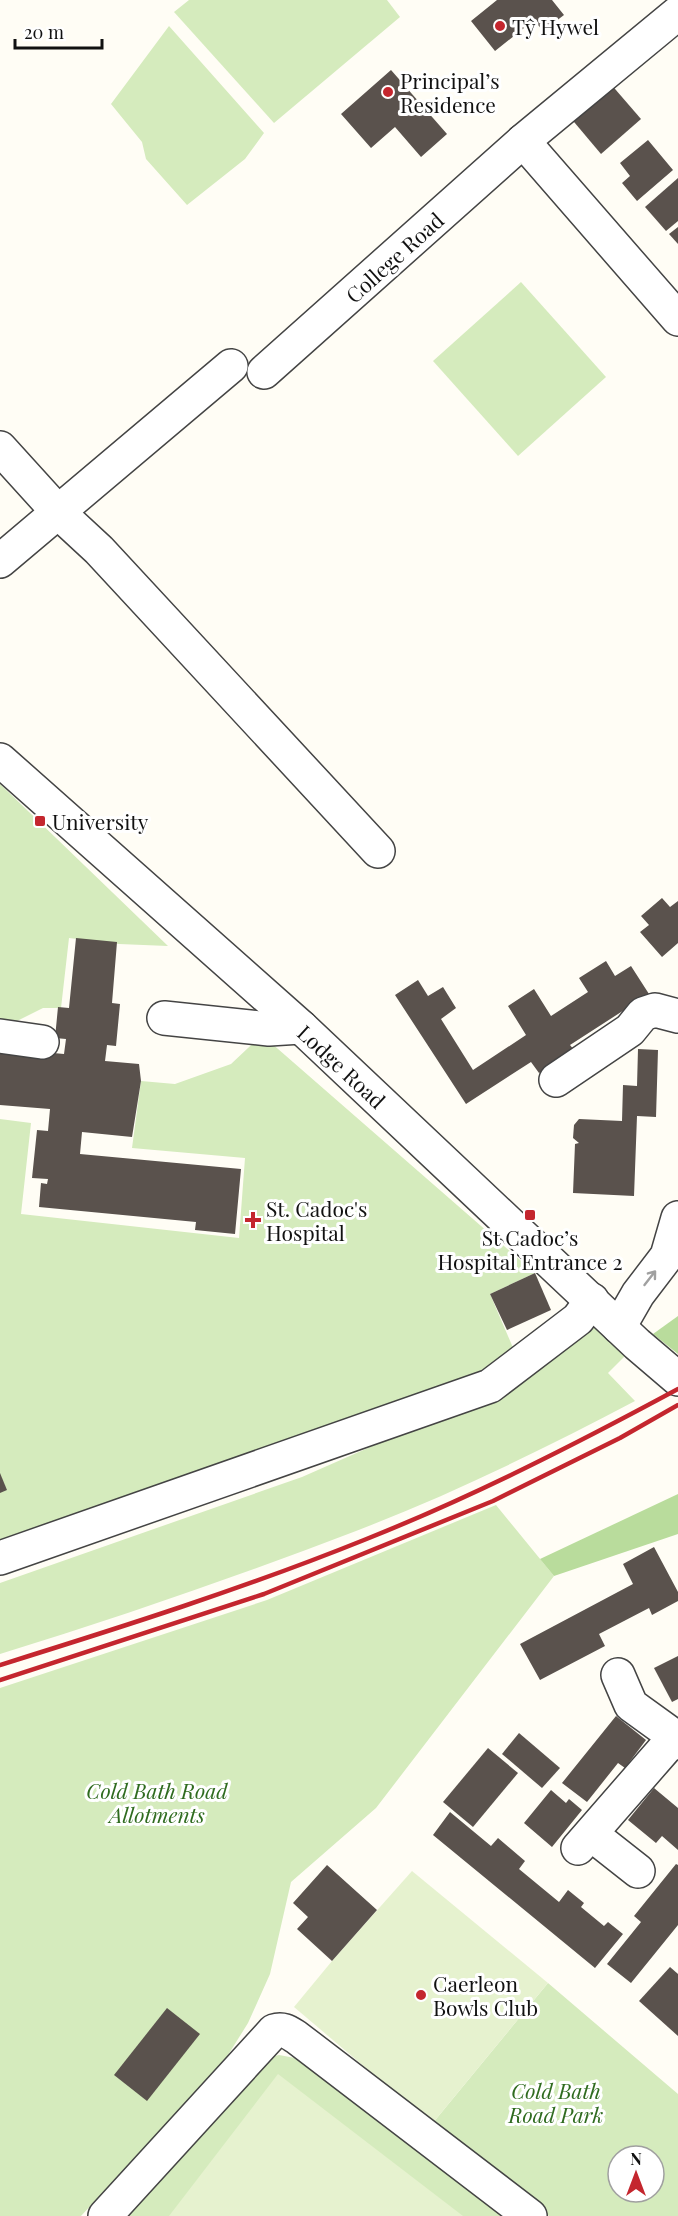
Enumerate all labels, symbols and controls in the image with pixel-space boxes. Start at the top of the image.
scale bar [15,12,102,50]
place label: Tŷ Hywel [512,12,599,40]
marker: Tŷ Hywel [493,19,507,33]
text: 20 m [24,20,64,44]
place label: Principal’s Residence [400,66,500,118]
marker: Principal’s Residence [381,85,395,99]
street label: College Road [339,206,449,308]
place label: University [52,807,149,835]
marker: University [33,814,47,828]
street label: Lodge Road [292,1018,392,1114]
place label: St. Cadoc's Hospital [266,1194,367,1246]
marker: St Cadoc’s Hospital Entrance 2 [523,1208,537,1222]
marker: St. Cadoc's Hospital [244,1211,262,1229]
place label: St Cadoc’s Hospital Entrance 2 [437,1223,623,1275]
one-way arrow [644,1270,657,1286]
park label: Cold Bath Road Allotments [86,1776,228,1828]
place label: Caerleon Bowls Club [433,1969,538,2021]
marker: Caerleon Bowls Club [414,1988,428,2002]
park label: Cold Bath Road Park [508,2076,604,2128]
north arrow [606,2144,666,2204]
text: N [630,2148,642,2169]

